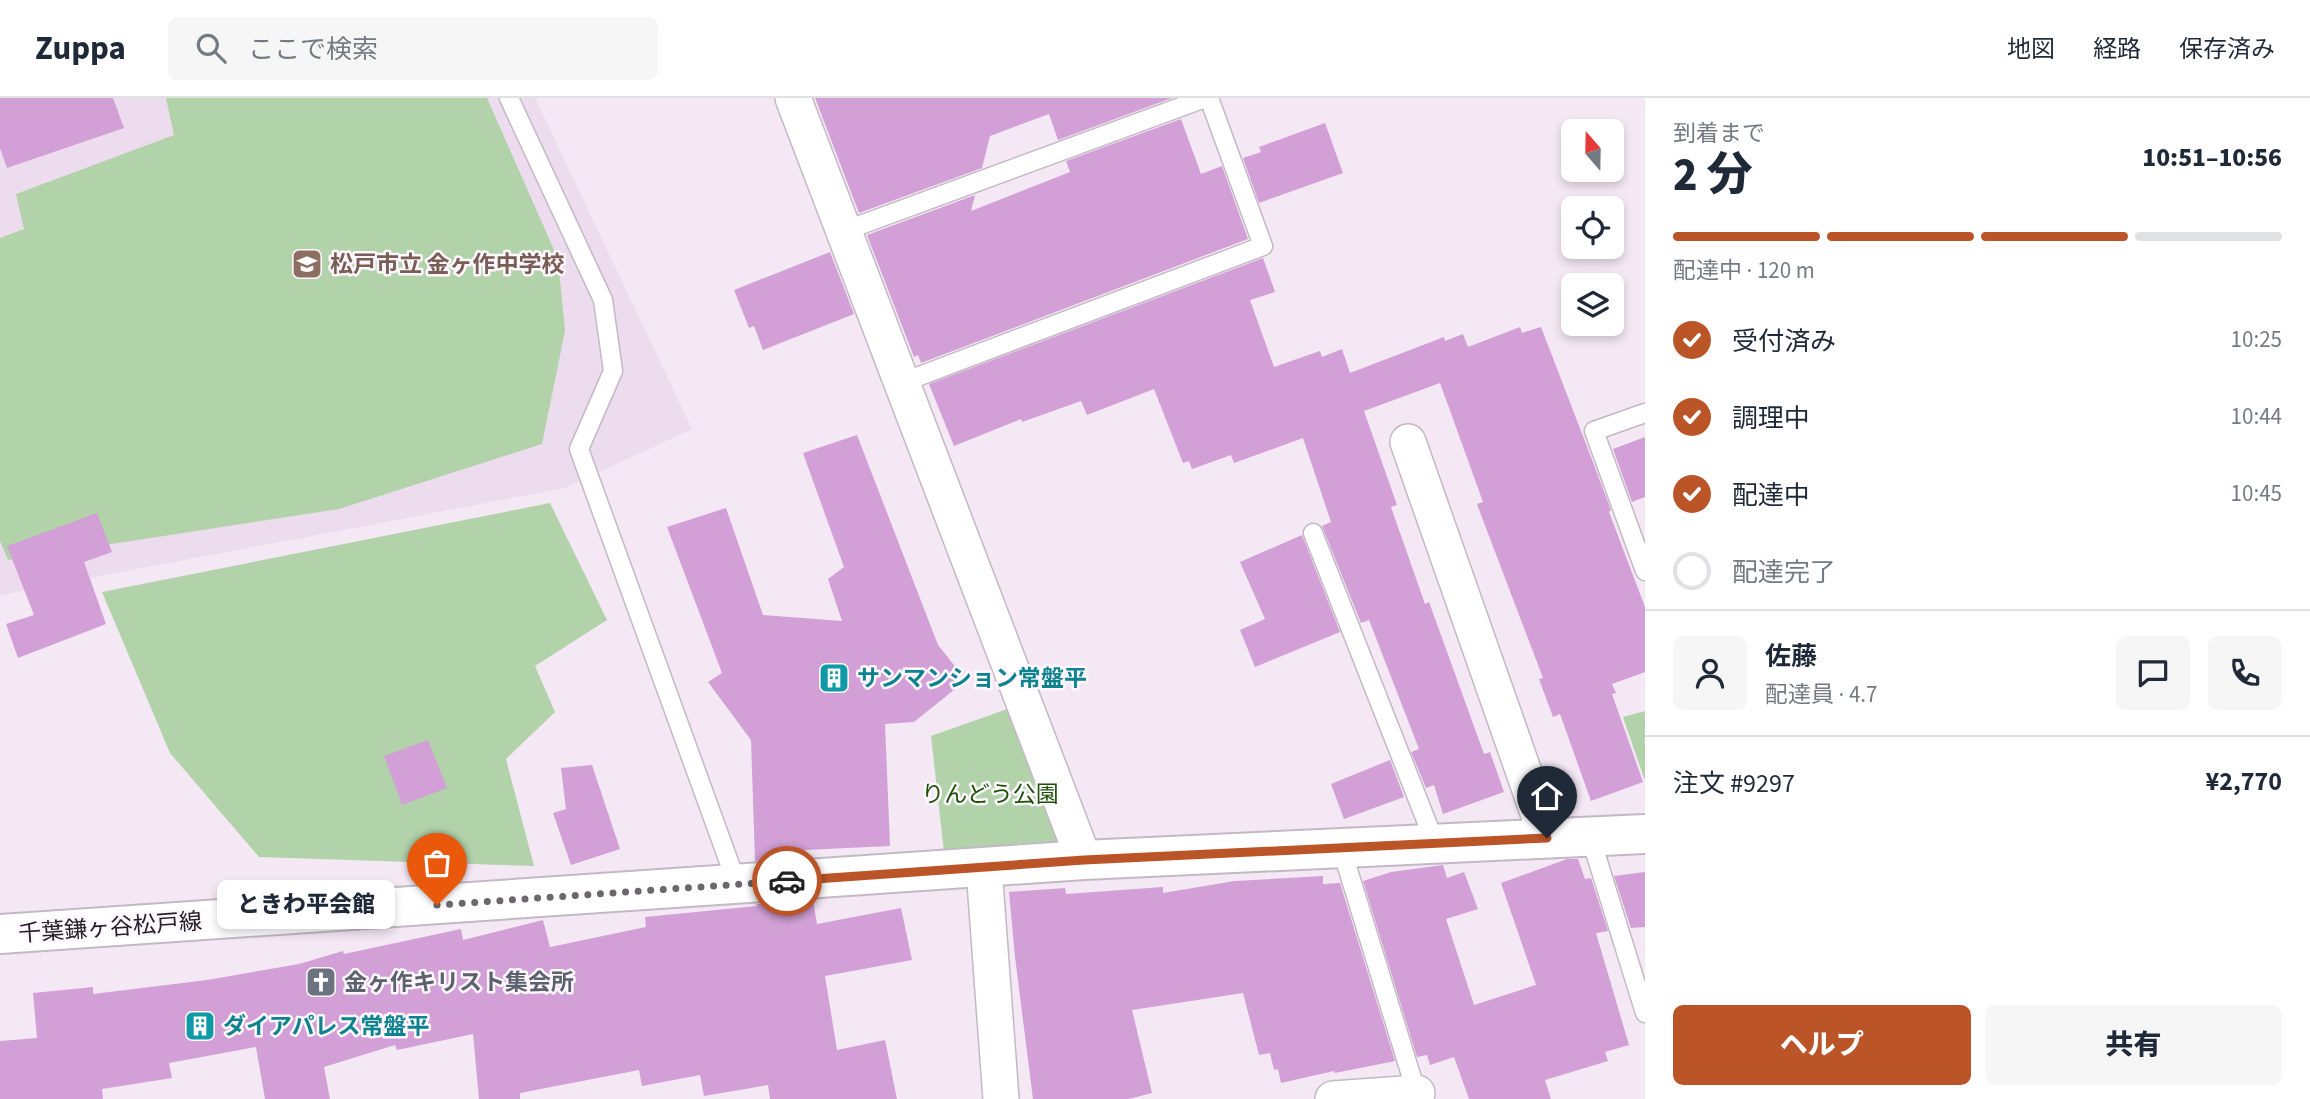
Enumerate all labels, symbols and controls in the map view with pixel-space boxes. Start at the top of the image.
search box [168,17,658,80]
text: Zuppa [35,25,126,72]
icon: search [192,29,230,67]
text: ここで検索 [248,31,378,68]
text: 地図 [2007,32,2055,67]
text: 経路 [2093,32,2141,67]
text: 保存済み [2179,32,2275,67]
text: 到着まで [1673,117,1765,150]
north arrow [1561,119,1624,182]
map controls [1561,119,1624,336]
text: 10:51–10:56 [2142,139,2282,176]
text: 2 分 [1673,143,1753,208]
button: locate [1561,196,1624,259]
school or university icon: 松戸市立 金ヶ作中学校 [290,247,324,281]
place label: 松戸市立 金ヶ作中学校 [330,248,565,281]
text: 配達中 · 120 m [1673,254,1815,287]
button: layers [1561,273,1624,336]
icon: check [1673,321,1711,359]
text: 受付済み [1732,323,1836,360]
text: 10:25 [2231,323,2282,356]
icon: check [1673,398,1711,436]
text: 調理中 [1732,400,1810,437]
text: 10:44 [2231,400,2282,433]
icon: check [1673,475,1711,513]
text: 配達中 [1732,477,1810,514]
text: 10:45 [2231,477,2282,510]
text: 配達完了 [1732,554,1836,591]
button: person [1673,636,1747,710]
button: chat [2116,636,2190,710]
button: phone [2208,636,2282,710]
text: 佐藤 [1765,638,1817,675]
building icon: サンマンション常盤平 [817,661,851,695]
place label: サンマンション常盤平 [857,662,1087,695]
text: 配達員 · 4.7 [1765,678,1878,711]
text: ¥2,770 [2206,763,2282,800]
text: 注文 #9297 [1673,765,1795,802]
pin [1517,766,1577,838]
icon: home [1528,777,1566,815]
park label: りんどう公園 [921,778,1059,811]
pin [407,833,467,905]
icon: bag [418,844,456,882]
courier [752,846,822,916]
icon: car [768,862,806,900]
callout: ときわ平会館 [216,880,395,930]
text: ときわ平会館 [237,888,375,921]
street label: 千葉鎌ヶ谷松戸線 [17,905,203,950]
church icon: 金ヶ作キリスト集会所 [304,965,338,999]
place label: 金ヶ作キリスト集会所 [344,966,574,999]
button: ヘルプ [1673,1005,1971,1085]
button: 共有 [1985,1005,2282,1085]
building icon: ダイアパレス常盤平 [183,1009,217,1043]
place label: ダイアパレス常盤平 [223,1010,430,1043]

